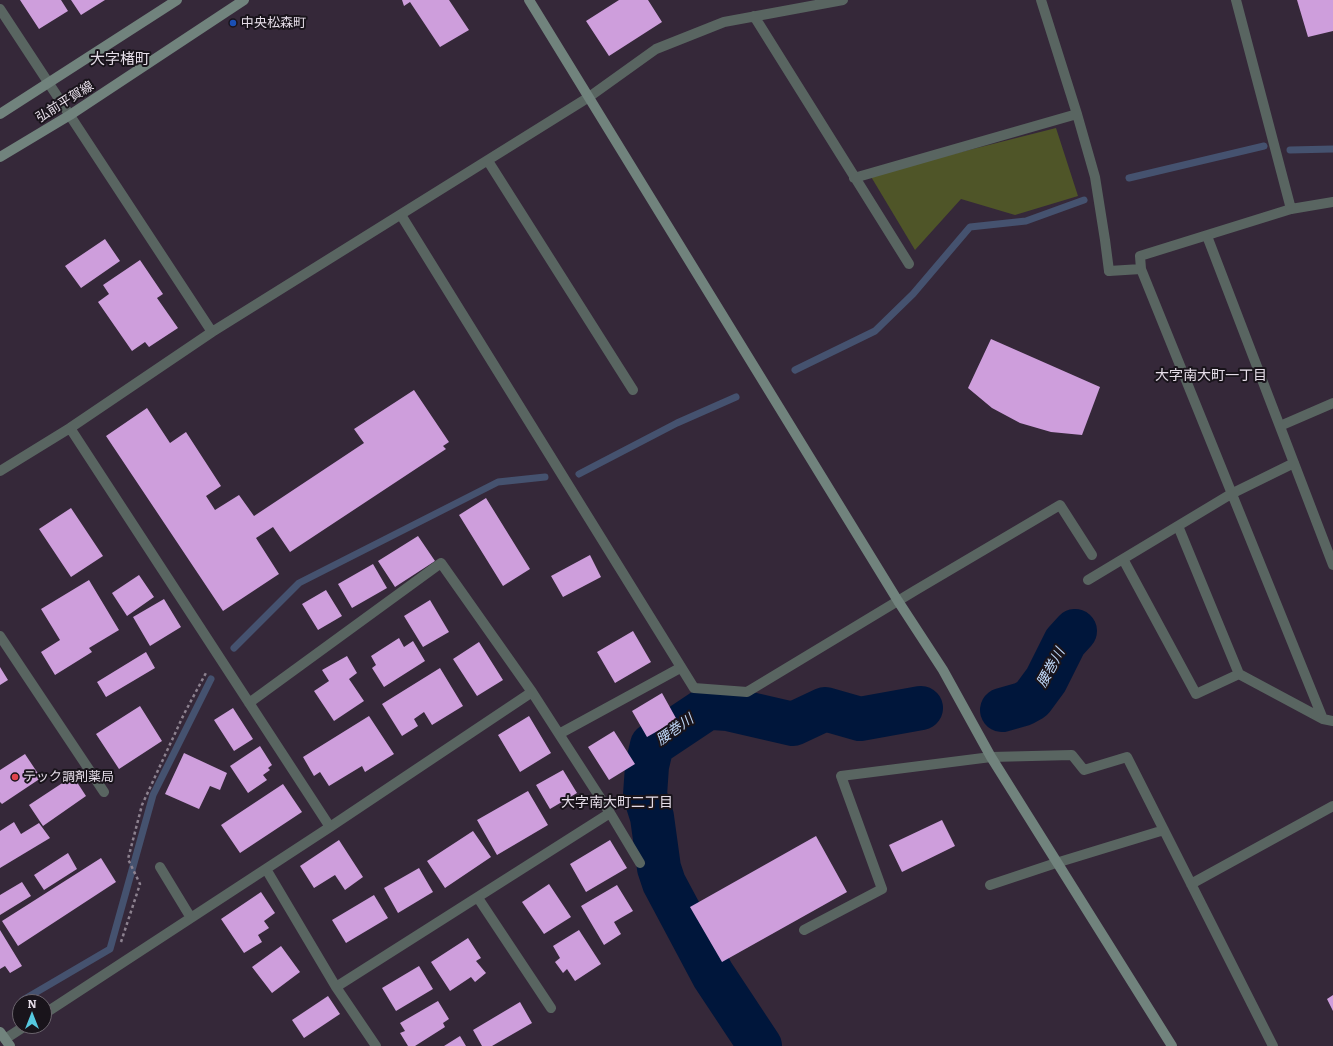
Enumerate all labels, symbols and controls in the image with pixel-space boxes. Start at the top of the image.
place label: 中央松森町 [241,15,306,31]
marker: 中央松森町 [228,18,238,28]
district label: 大字楮町 [90,51,150,69]
street label: 弘前平賀線 [33,78,97,126]
district label: 大字南大町一丁目 [1155,368,1267,384]
water label: 腰巻川 [1033,646,1069,690]
water label: 腰巻川 [653,711,697,749]
place label: テック調剤薬局 [23,769,114,785]
marker: テック調剤薬局 [10,772,20,782]
district label: 大字南大町二丁目 [561,795,673,811]
north arrow [12,994,52,1034]
text: N [27,995,37,1011]

